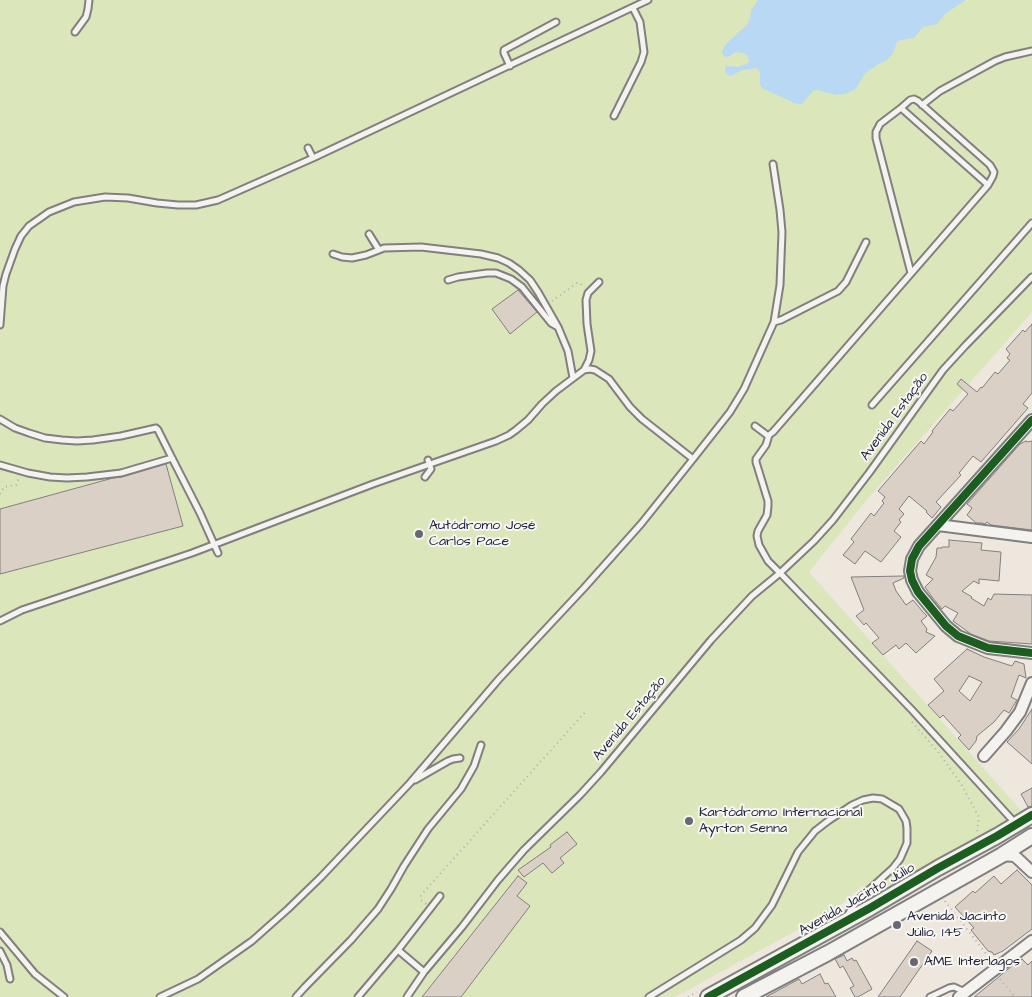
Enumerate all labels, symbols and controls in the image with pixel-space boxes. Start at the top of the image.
street label: Avenida Estação [857,370,933,464]
place label: Autódromo José Carlos Pace [429,518,536,550]
marker: Autódromo José Carlos Pace [413,528,425,540]
street label: Avenida Estação [590,673,670,765]
place label: Kartódromo Internacional Ayrton Senna [699,805,862,838]
marker: Kartódromo Internacional Ayrton Senna [683,815,695,827]
street label: Avenida Jacinto Júlio [796,860,918,940]
place label: Avenida Jacinto Júlio, 145 [907,909,1006,942]
marker: Avenida Jacinto Júlio, 145 [891,919,903,931]
place label: AME Interlagos [924,954,1020,970]
marker: AME Interlagos [908,956,920,968]

